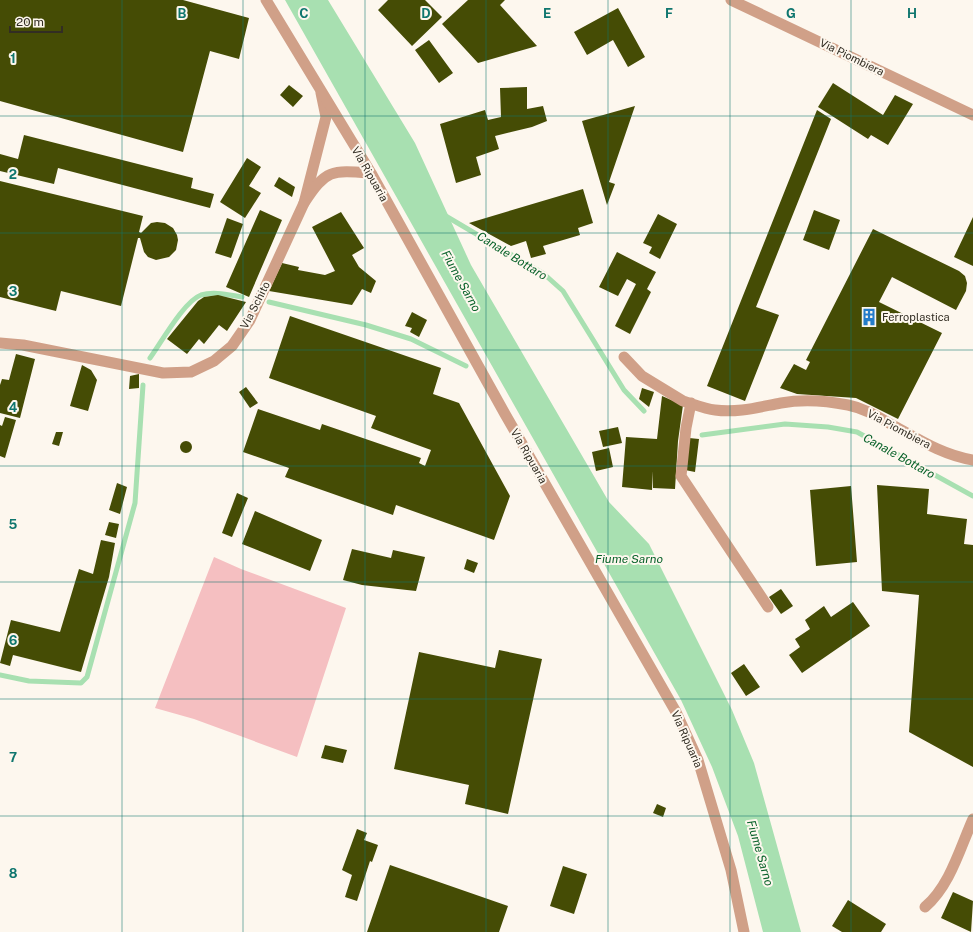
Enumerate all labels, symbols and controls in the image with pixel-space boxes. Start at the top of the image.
text: B [178,6,187,21]
text: C [299,6,309,21]
text: D [421,6,431,21]
text: E [543,6,551,21]
text: F [665,6,673,21]
text: G [786,6,796,21]
text: H [907,6,917,21]
scale bar [10,8,62,34]
text: 20 m [16,15,44,29]
street label: Via Piombiera [818,36,886,78]
text: 1 [10,51,16,66]
street label: Via Ripuaria [350,145,390,203]
text: 2 [9,167,17,182]
water label: Canale Bottaro [474,229,550,283]
water label: Fiume Sarno [438,248,484,315]
street label: Via Schito [238,279,272,331]
text: 3 [9,284,18,299]
building icon: Ferroplastica [859,307,879,327]
place label: Ferroplastica [882,311,950,323]
text: 4 [9,400,18,415]
street label: Via Piombiera [865,407,933,451]
street label: Via Ripuaria [509,427,549,485]
water label: Canale Bottaro [861,431,938,482]
text: 5 [9,517,18,532]
water label: Fiume Sarno [595,552,663,566]
text: 6 [9,633,18,648]
street label: Via Ripuaria [669,709,705,769]
text: 7 [9,750,17,765]
water label: Fiume Sarno [744,818,776,888]
text: 8 [9,866,18,881]

